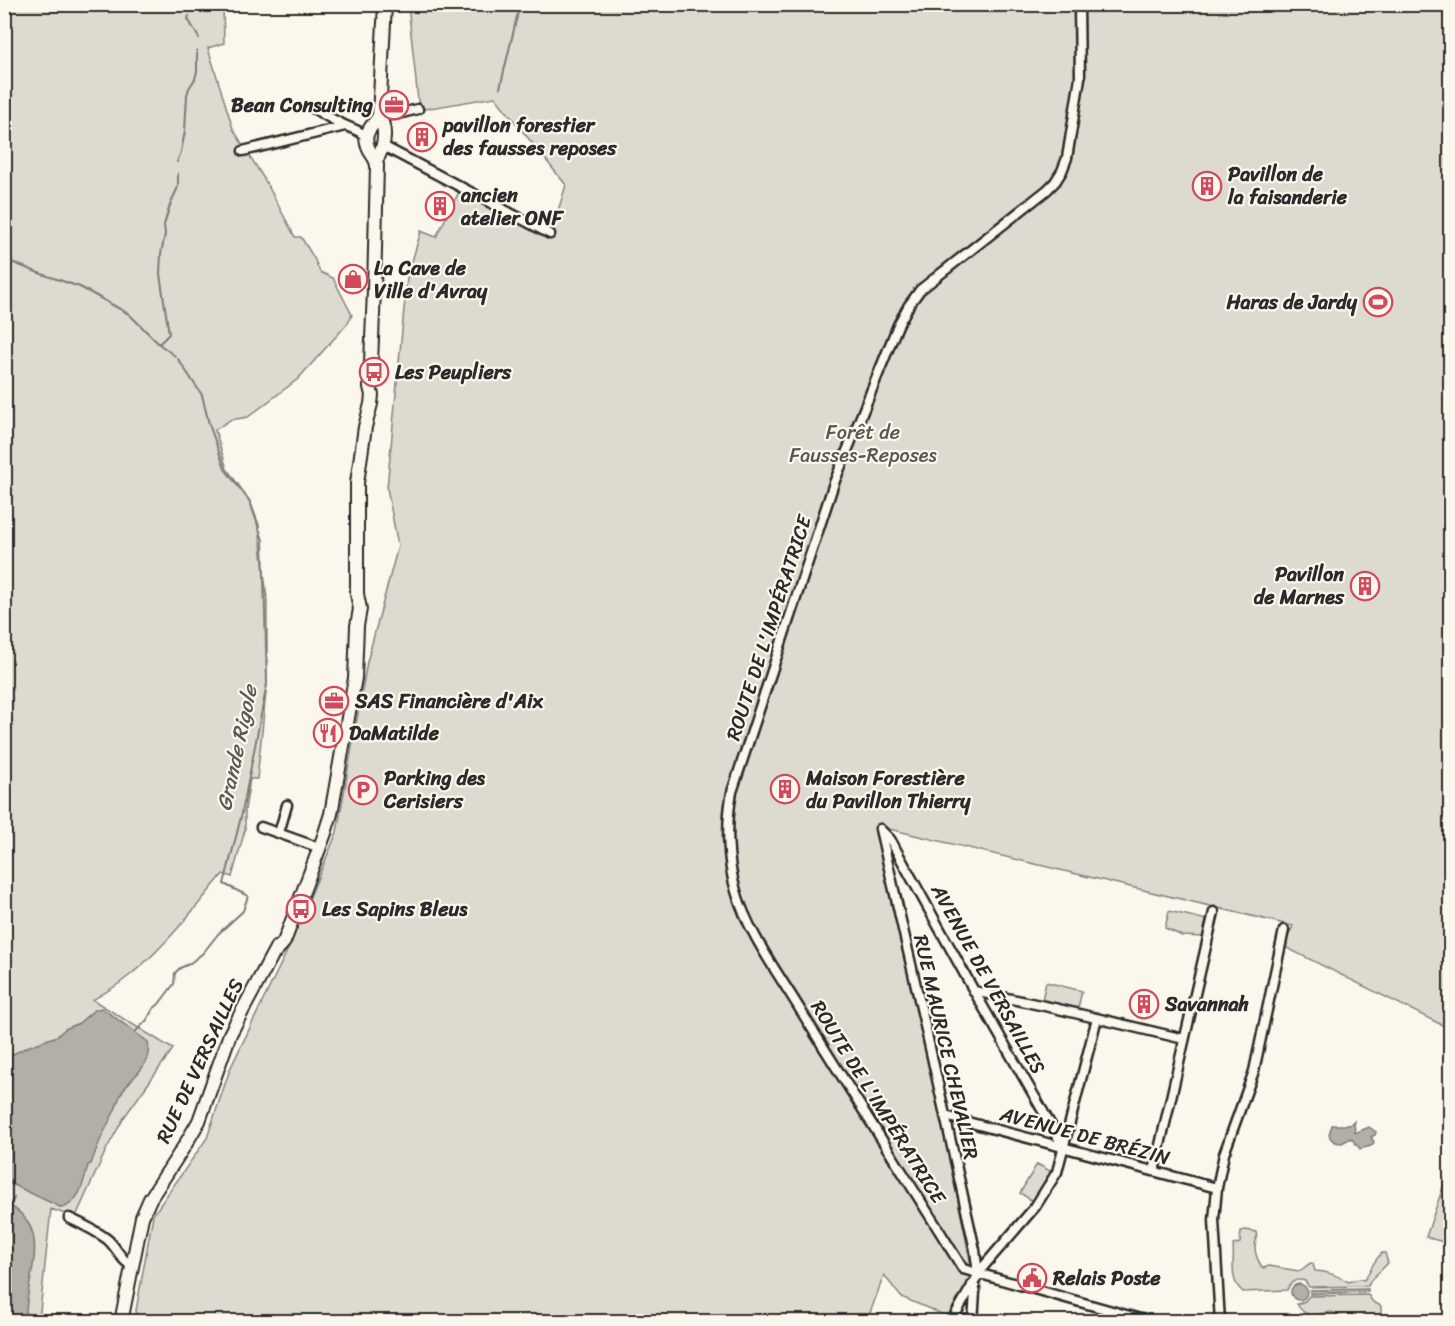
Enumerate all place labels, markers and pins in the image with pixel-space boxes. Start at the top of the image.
place label: Bean Consulting [231,88,373,123]
office icon: Bean Consulting [378,89,410,121]
place label: pavillon forestier des fausses reposes [441,108,617,166]
building icon: pavillon forestier des fausses reposes [406,121,438,153]
place label: Pavillon de la faisanderie [1227,157,1348,215]
building icon: Pavillon de la faisanderie [1191,170,1223,202]
place label: ancien atelier ONF [460,178,565,236]
building icon: ancien atelier ONF [424,190,456,222]
place label: La Cave de Ville d'Avray [374,251,488,309]
shop icon: La Cave de Ville d'Avray [337,263,369,295]
place label: Haras de Jardy [1225,285,1358,320]
sports icon: Haras de Jardy [1362,286,1394,318]
place label: Les Peupliers [395,355,512,390]
bus stop icon: Les Peupliers [358,356,390,388]
place label: Pavillon de Marnes [1254,557,1345,615]
building icon: Pavillon de Marnes [1349,570,1381,602]
place label: SAS Financière d'Aix [354,684,544,719]
office icon: SAS Financière d'Aix [318,685,350,717]
place label: DaMatilde [349,716,440,751]
restaurant icon: DaMatilde [312,717,344,749]
place label: Parking des Cerisiers [383,761,486,819]
place label: Maison Forestière du Pavillon Thierry [805,761,971,819]
building icon: Maison Forestière du Pavillon Thierry [769,773,801,805]
parking icon: Parking des Cerisiers [347,774,379,806]
place label: Les Sapins Bleus [322,892,468,927]
bus stop icon: Les Sapins Bleus [285,893,317,925]
place label: Savannah [1164,987,1250,1022]
building icon: Savannah [1128,988,1160,1020]
place label: Relais Poste [1052,1261,1161,1296]
public building icon: Relais Poste [1016,1262,1048,1294]

